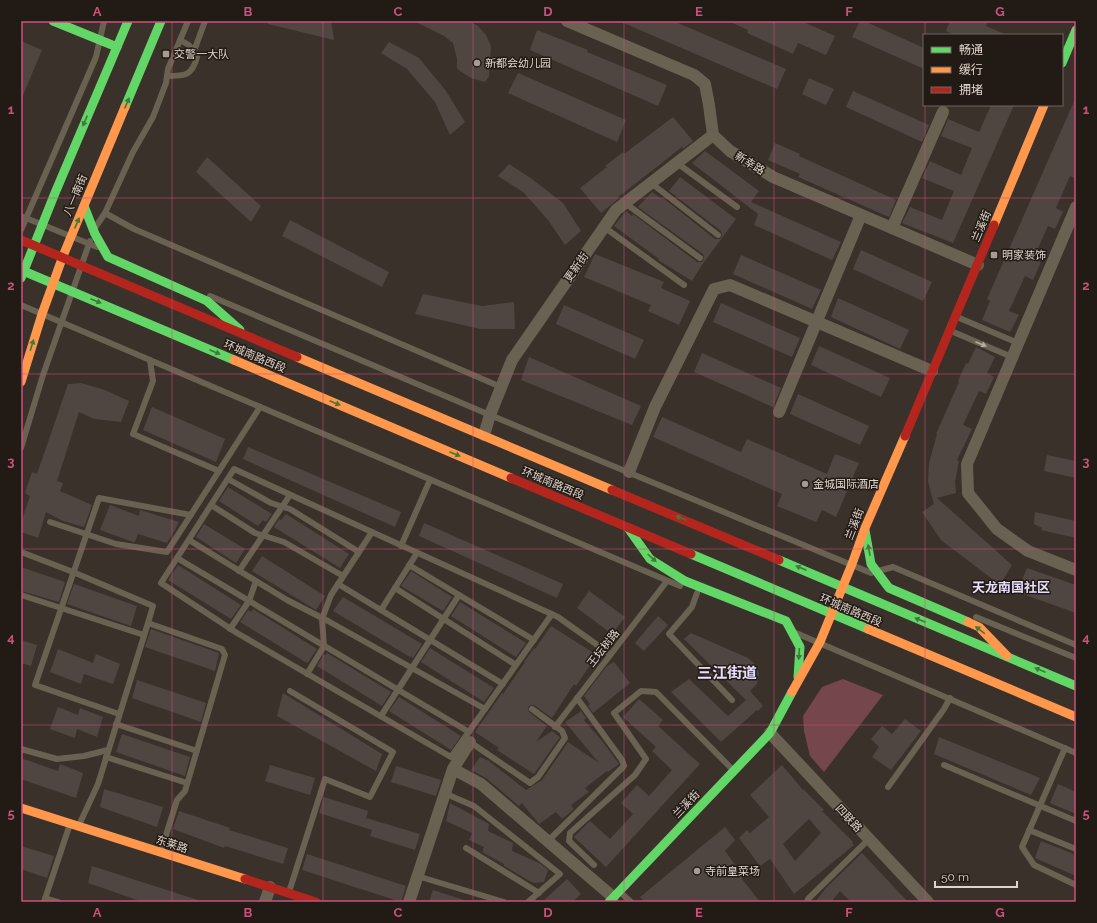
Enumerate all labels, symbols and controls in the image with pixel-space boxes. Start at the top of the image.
text: A [93,4,102,19]
text: B [244,4,253,19]
text: C [394,4,403,19]
text: D [543,4,553,19]
text: E [695,4,703,19]
text: F [845,4,853,19]
text: G [995,4,1005,19]
legend [923,34,1063,106]
text: 畅通 [959,43,983,57]
place label: 交警一大队 [174,48,229,61]
marker: 交警一大队 [161,49,171,59]
place label: 新都会幼儿园 [485,57,551,70]
marker: 新都会幼儿园 [472,58,482,68]
text: 缓行 [959,63,983,77]
text: 拥堵 [959,83,983,97]
one-way arrow [124,97,130,108]
text: 1 [8,102,15,117]
text: 1 [1083,102,1090,117]
one-way arrow [82,116,88,127]
street label: 新幸路 [732,149,767,178]
street label: 八一南街 [61,172,90,218]
street label: 兰溪街 [969,208,994,244]
one-way arrow [74,217,80,228]
place label: 明家装饰 [1002,249,1046,262]
street label: 更新街 [562,250,591,285]
marker: 明家装饰 [989,250,999,260]
text: 2 [7,278,15,293]
text: 2 [1082,278,1090,293]
one-way arrow [90,299,102,305]
one-way arrow [29,338,35,350]
street label: 环城南路西段 [222,338,288,375]
one-way arrow [975,341,987,347]
one-way arrow [210,350,222,356]
one-way arrow [330,400,341,406]
one-way arrow [449,451,460,457]
text: 3 [7,454,15,469]
text: 3 [1082,454,1090,469]
street label: 环城南路西段 [520,465,586,502]
place label: 金城国际酒店 [813,478,879,491]
marker: 金城国际酒店 [800,479,810,489]
street label: 兰溪街 [842,506,866,542]
one-way arrow [676,515,687,521]
one-way arrow [865,544,871,556]
one-way arrow [647,554,657,563]
one-way arrow [795,565,807,572]
district label: 天龙南国社区 [972,580,1050,595]
street label: 环城南路西段 [818,592,884,629]
one-way arrow [914,616,926,622]
one-way arrow [974,625,985,634]
street label: 王坛树路 [585,627,622,670]
text: 4 [7,630,15,645]
text: 4 [1082,630,1090,645]
one-way arrow [796,648,803,661]
district label: 三江街道 [697,664,757,682]
one-way arrow [1034,667,1046,673]
street label: 兰溪街 [670,788,702,821]
street label: 四联路 [833,802,865,835]
text: 5 [7,806,15,821]
text: 5 [1082,806,1090,821]
street label: 东莱路 [154,833,190,856]
scale bar [935,863,1017,889]
place label: 寺前皇菜场 [705,865,760,878]
marker: 寺前皇菜场 [692,866,702,876]
text: 50 m [941,870,969,884]
text: A [93,905,102,920]
text: B [244,905,253,920]
text: C [394,905,403,920]
text: D [543,905,553,920]
text: E [695,905,703,920]
text: F [845,905,853,920]
text: G [995,905,1005,920]

